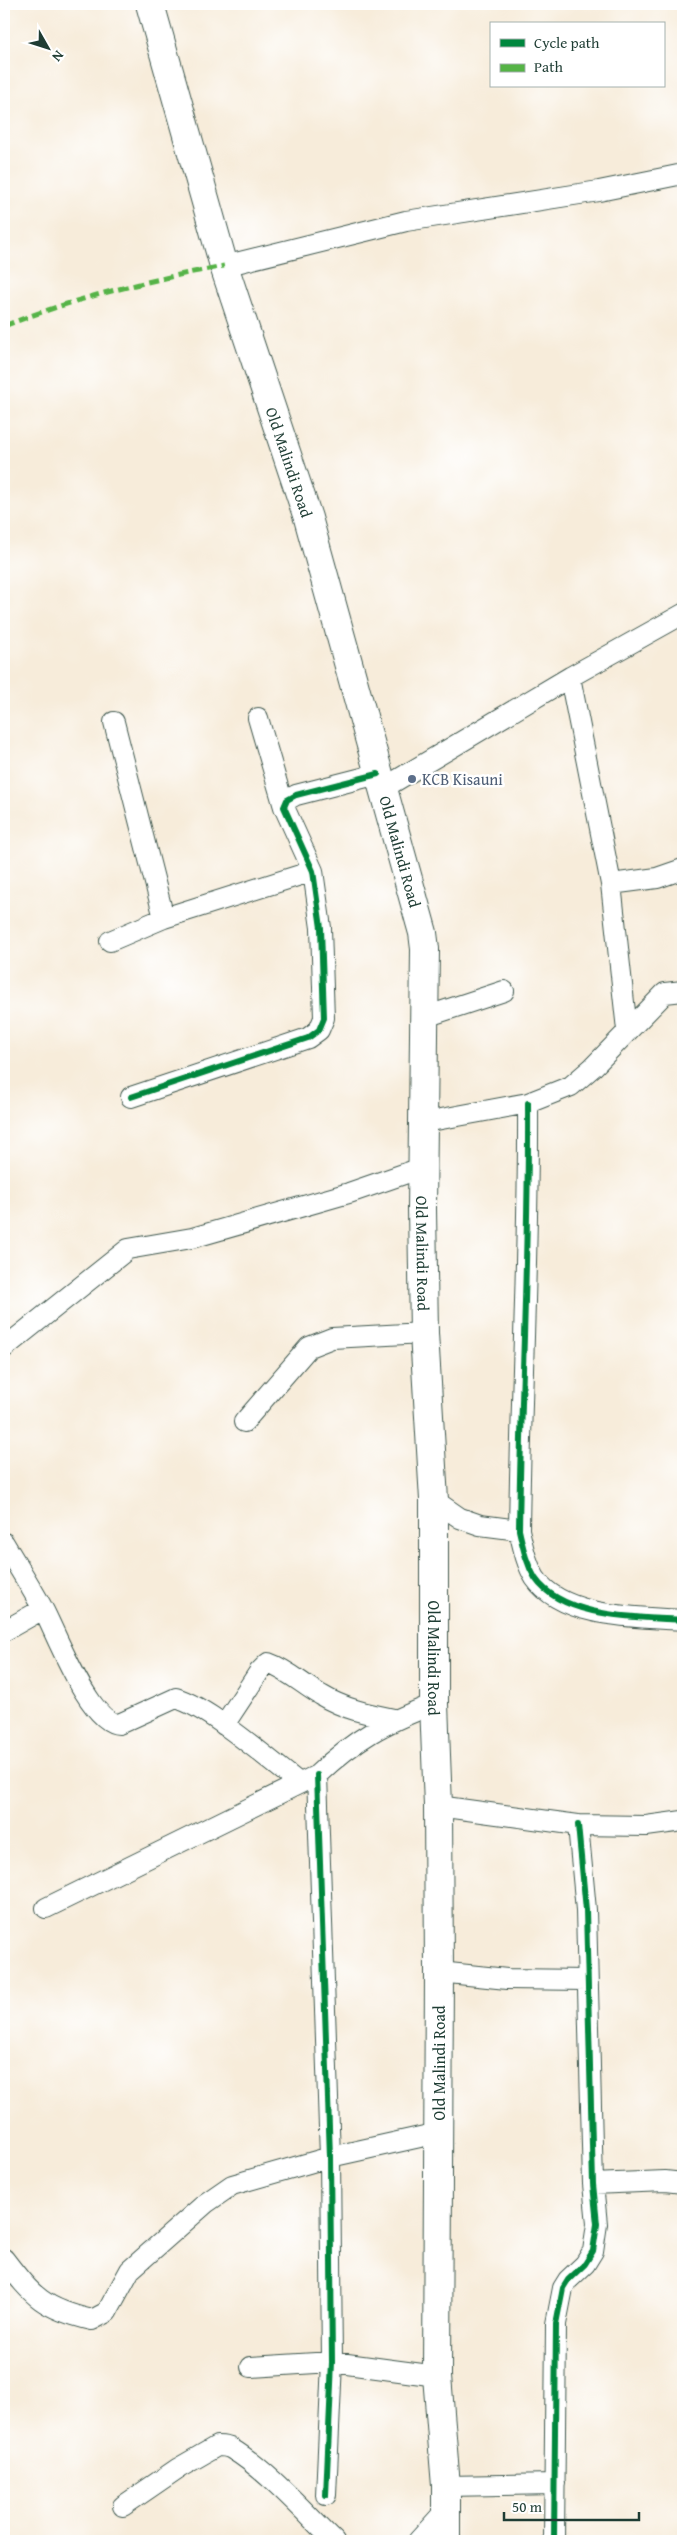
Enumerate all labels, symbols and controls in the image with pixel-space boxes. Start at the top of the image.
north arrow [22,22,72,72]
legend [490,22,664,88]
text: Cycle path [534,32,600,53]
text: N [47,46,69,67]
text: Path [534,56,563,77]
street label: Old Malindi Road [260,404,319,521]
place label: KCB Kisauni [422,767,503,791]
marker: KCB Kisauni [406,773,418,785]
street label: Old Malindi Road [374,793,427,911]
street label: Old Malindi Road [410,1196,436,1311]
street label: Old Malindi Road [422,1600,446,1716]
street label: Old Malindi Road [427,2005,451,2120]
scale bar [504,2490,640,2522]
text: 50 m [512,2496,543,2517]

